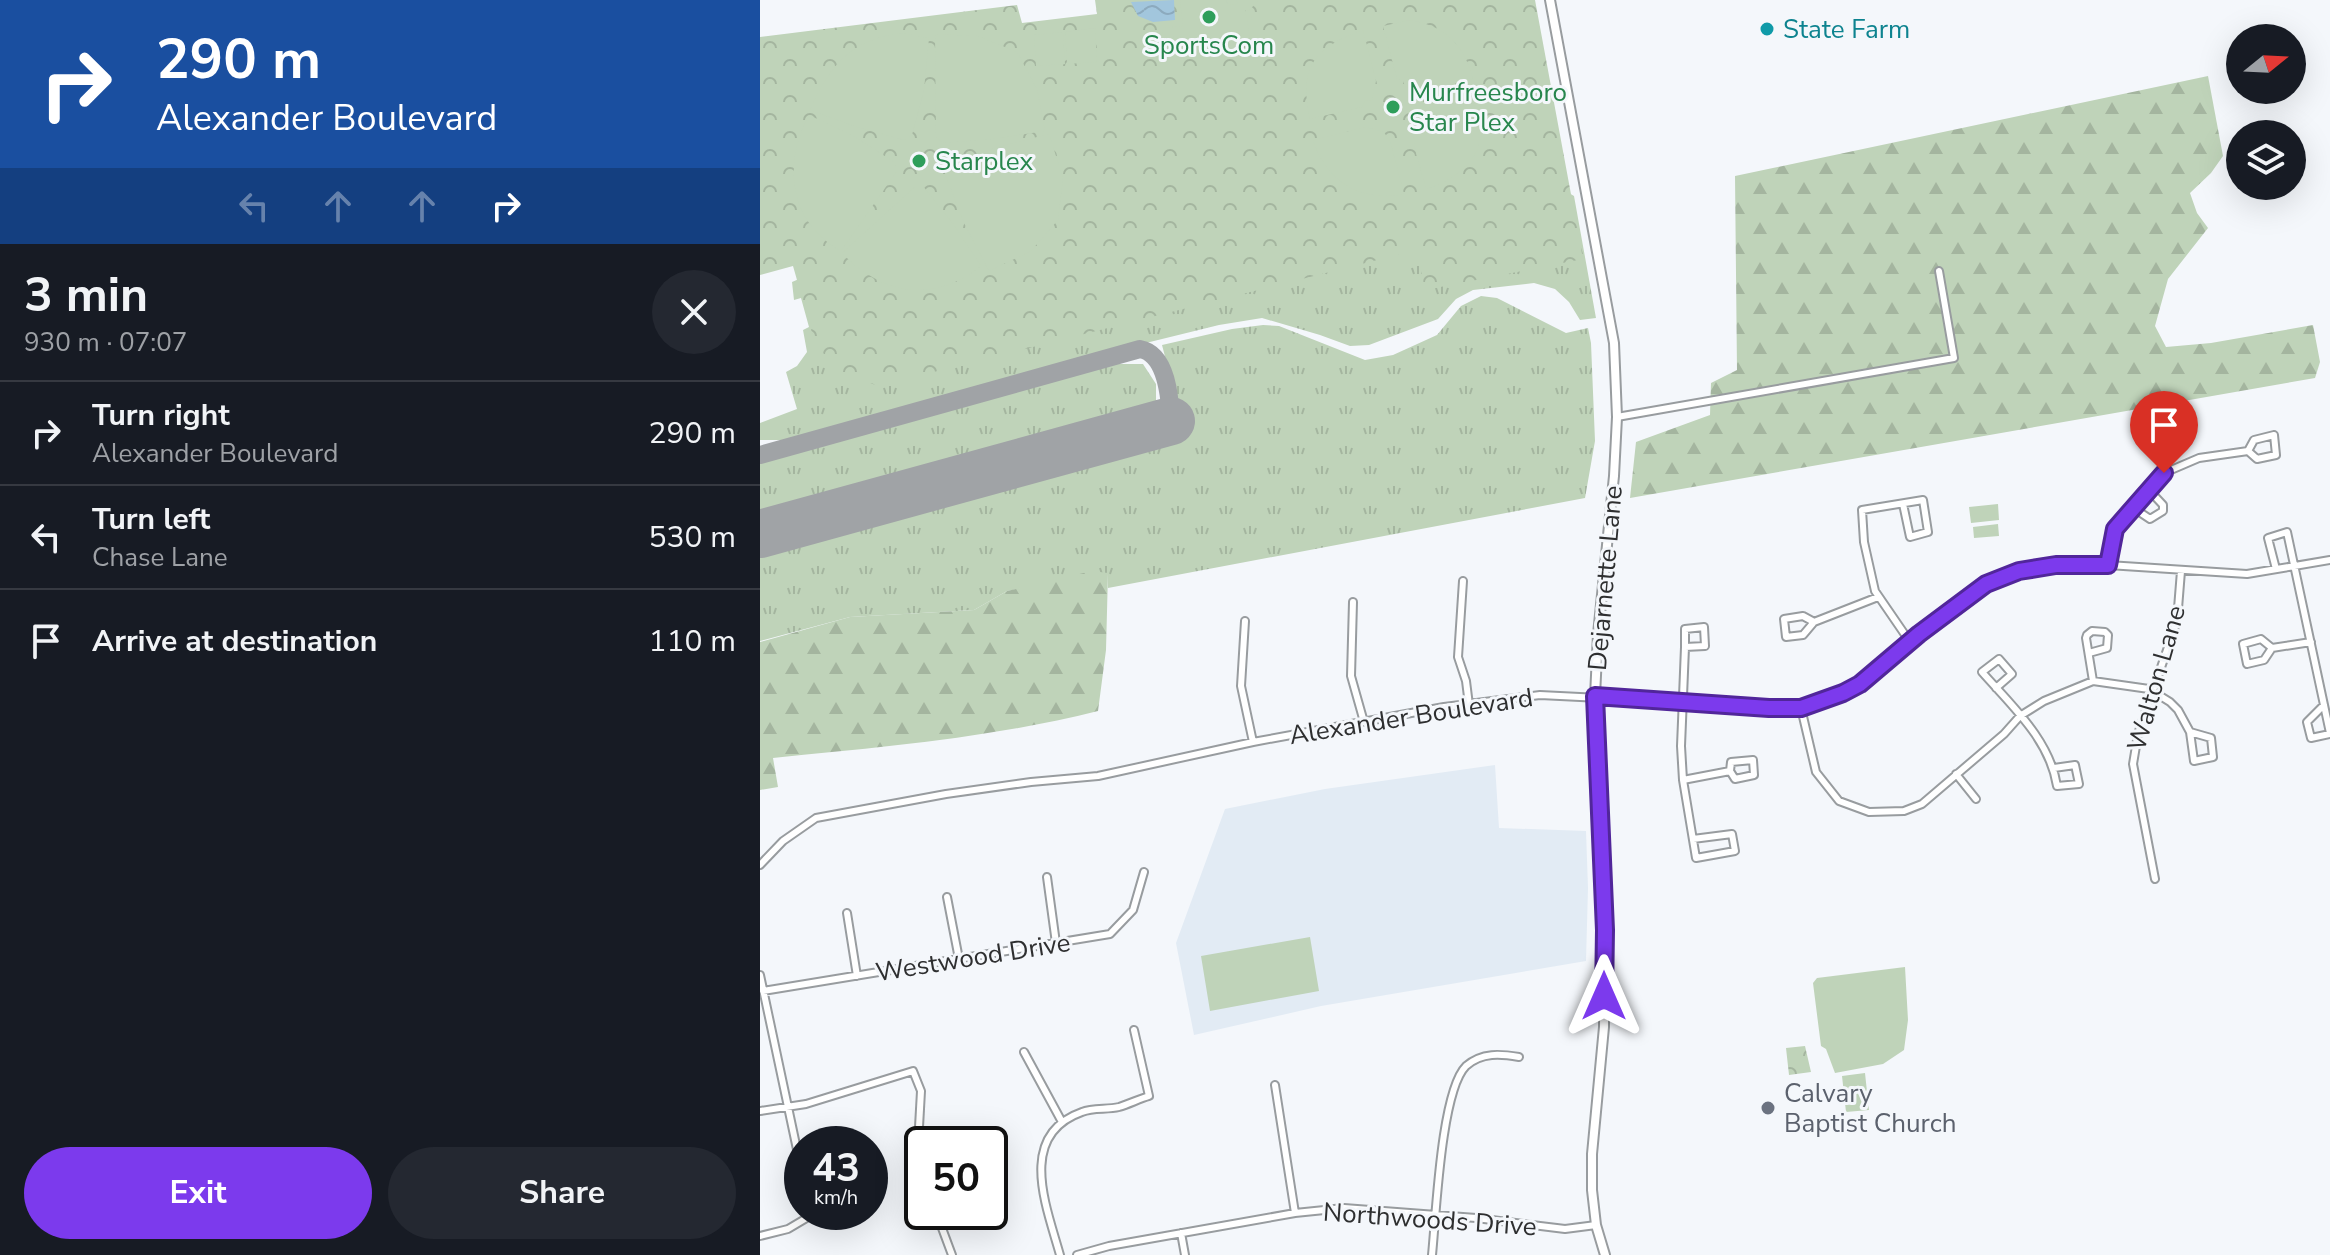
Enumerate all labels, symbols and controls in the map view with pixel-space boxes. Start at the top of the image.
marker: SportsCom [1200,8,1218,26]
place label: State Farm [1783,12,1910,47]
marker: State Farm [1758,20,1776,38]
text: 290 m [156,21,321,98]
north arrow [2226,24,2306,104]
map controls [2226,24,2306,200]
place label: SportsCom [1144,28,1274,63]
icon: right [24,32,128,136]
place label: Murfreesboro Star Plex [1409,75,1567,140]
text: Alexander Boulevard [156,94,497,143]
marker: Murfreesboro Star Plex [1384,98,1402,116]
button: layers [2226,120,2306,200]
place label: Starplex [935,144,1034,179]
marker: Starplex [910,152,928,170]
icon: left [232,184,276,228]
icon: ahead [316,184,360,228]
icon: ahead [400,184,444,228]
icon: right [484,184,528,228]
text: 3 min [24,262,148,328]
button: close [652,270,736,354]
text: 930 m · 07:07 [24,325,187,360]
pin [2130,391,2198,473]
text: Turn right [92,395,230,436]
icon: arrive [2142,403,2186,447]
icon: right [24,411,68,455]
text: 290 m [649,413,736,454]
text: Alexander Boulevard [92,436,338,471]
street label: Dejarnette Lane [1580,484,1631,672]
text: Turn left [92,499,210,540]
icon: left [24,515,68,559]
text: 530 m [649,517,736,558]
text: Chase Lane [92,540,228,575]
street label: Walton Lane [2119,601,2194,755]
icon: arrive [24,619,68,663]
text: Arrive at destination [92,621,377,662]
text: 110 m [649,621,736,662]
street label: Alexander Boulevard [1287,680,1535,753]
street label: Westwood Drive [873,925,1073,990]
position arrow [1562,954,1646,1038]
place label: Calvary Baptist Church [1784,1076,1956,1141]
marker: Calvary Baptist Church [1759,1099,1777,1117]
speed limit sign: 50 [904,1126,1008,1230]
text: 43 [812,1141,860,1195]
button: Exit [24,1147,372,1239]
button: Share [388,1147,736,1239]
text: km/h [814,1184,858,1211]
street label: Northwoods Drive [1322,1195,1538,1244]

